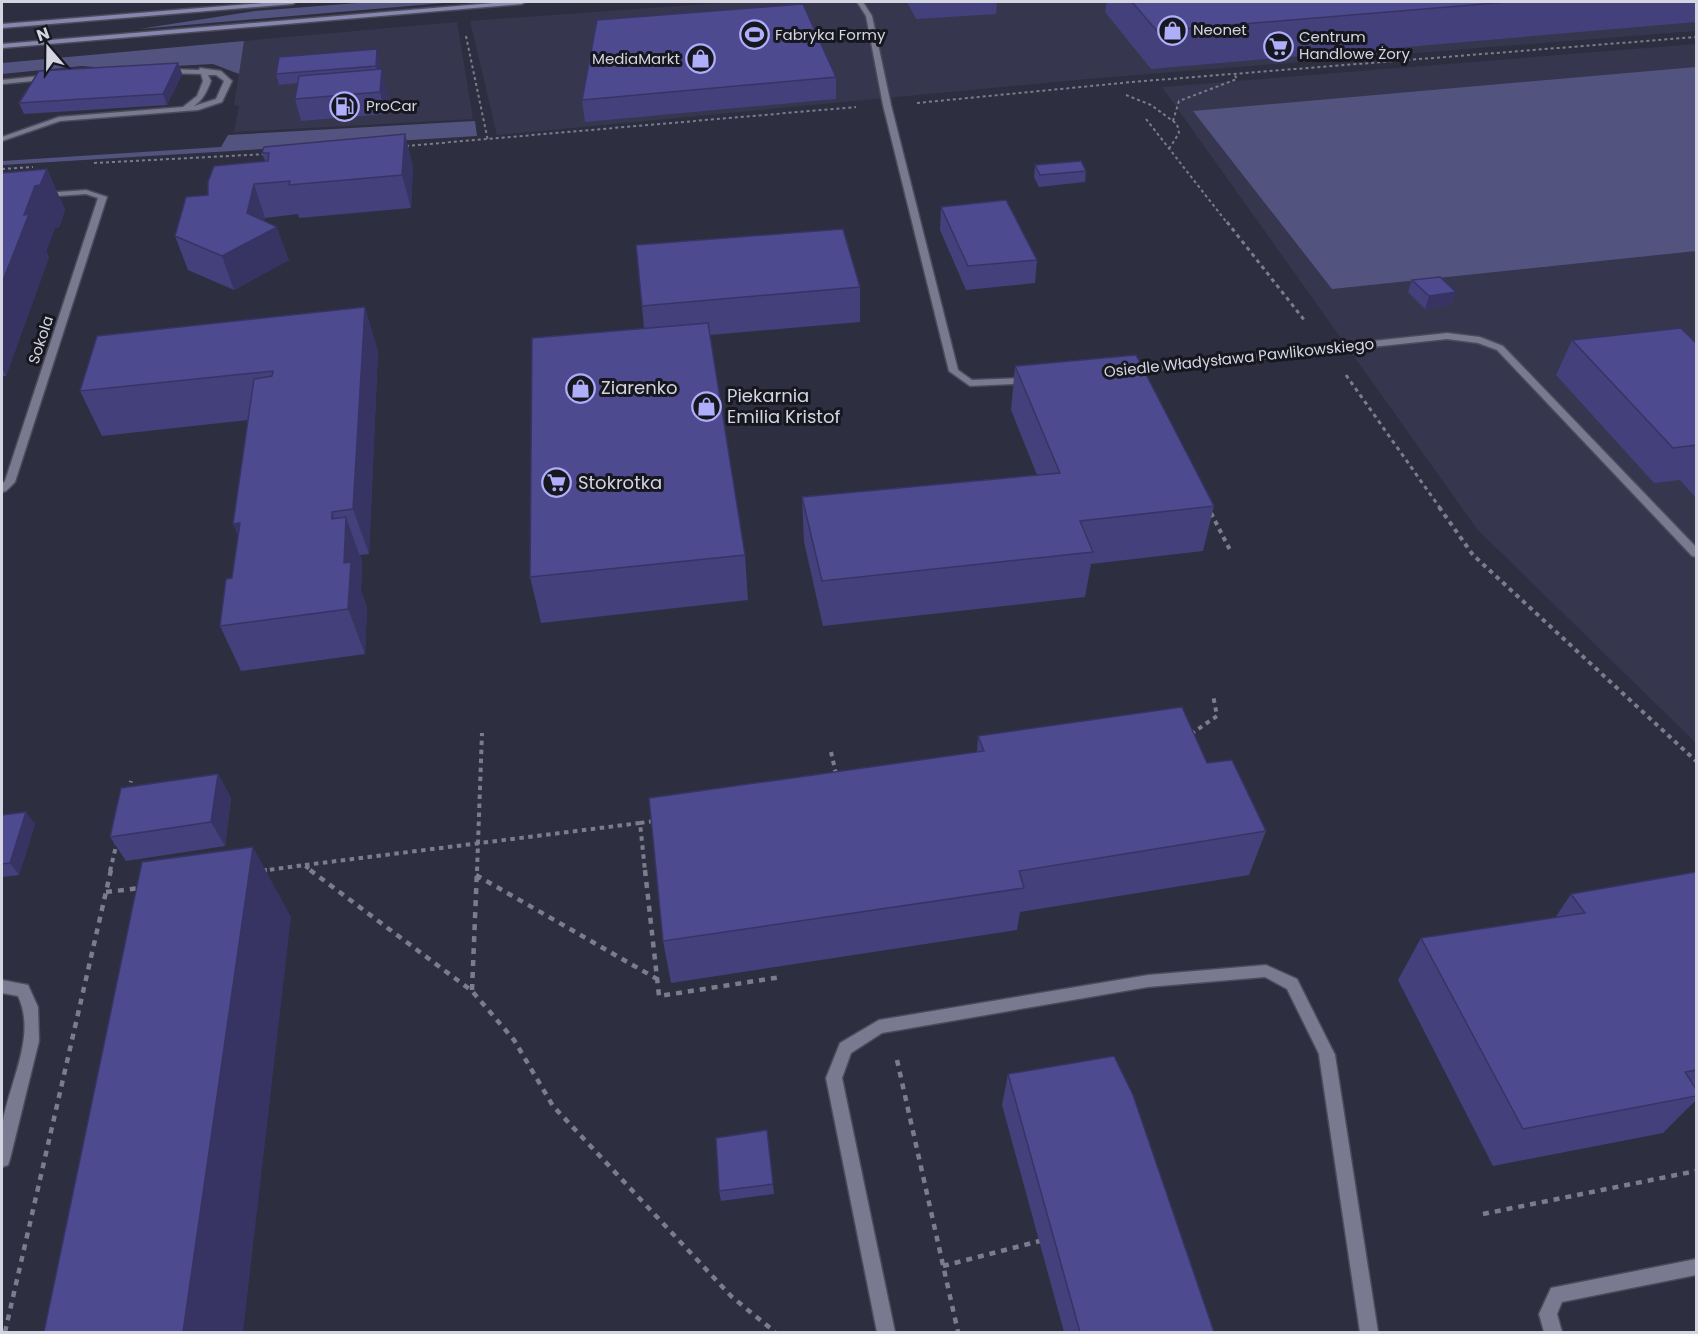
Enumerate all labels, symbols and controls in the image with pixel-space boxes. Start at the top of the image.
shop icon: Neonet [1156,14,1188,46]
north arrow [18,18,78,78]
sports icon: Fabryka Formy [738,19,770,51]
place label: Neonet [1193,19,1247,40]
text: N [33,22,53,47]
place label: Fabryka Formy [775,24,886,45]
place label: Centrum Handlowe Żory [1299,26,1410,64]
supermarket icon: Centrum Handlowe Żory [1262,30,1294,62]
shop icon: MediaMarkt [685,43,717,75]
place label: MediaMarkt [592,48,680,69]
fuel station icon: ProCar [329,90,361,122]
place label: ProCar [366,95,418,116]
street label: Sokola [23,313,58,367]
street label: Osiedle Władysława Pawlikowskiego [1103,333,1375,382]
shop icon: Ziarenko [564,372,596,404]
place label: Ziarenko [601,375,678,400]
place label: Piekarnia Emilia Kristof [727,383,840,429]
shop icon: Piekarnia Emilia Kristof [690,390,722,422]
supermarket icon: Stokrotka [541,467,573,499]
place label: Stokrotka [578,470,662,495]

